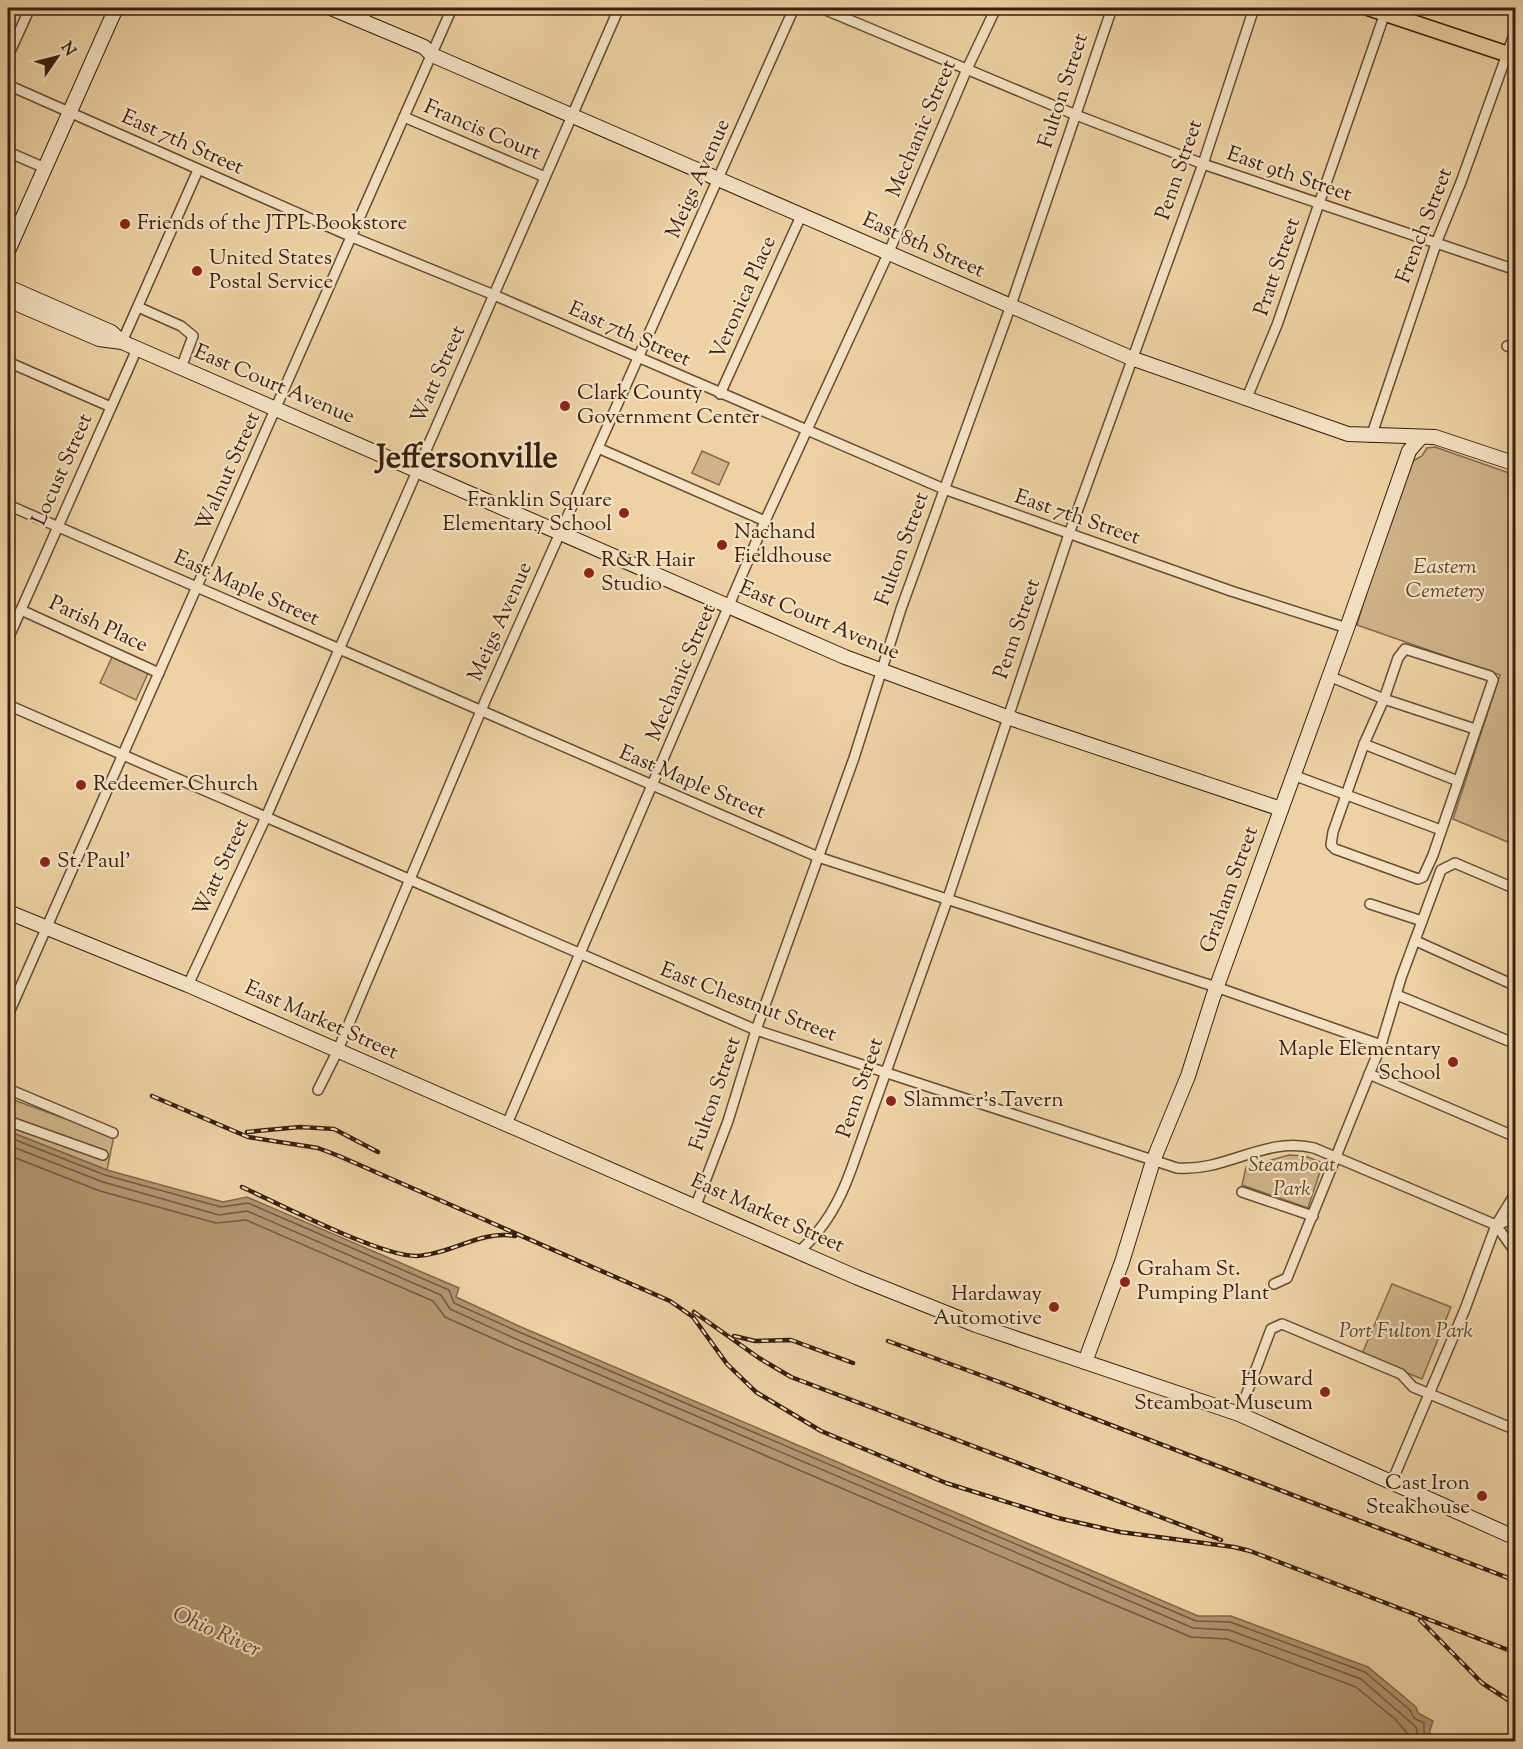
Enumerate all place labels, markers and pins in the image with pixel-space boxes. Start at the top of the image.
place label: Friends of the JTPL Bookstore [137,209,407,239]
marker: Friends of the JTPL Bookstore [118,217,132,231]
place label: United States Postal Service [209,244,333,298]
marker: United States Postal Service [190,264,204,278]
place label: Clark County Government Center [577,379,760,433]
marker: Clark County Government Center [558,399,572,413]
place label: Franklin Square Elementary School [443,486,612,540]
marker: Franklin Square Elementary School [617,506,631,520]
place label: Nachand Fieldhouse [734,518,832,572]
marker: Nachand Fieldhouse [715,538,729,552]
place label: R&R Hair Studio [601,546,695,600]
marker: R&R Hair Studio [582,566,596,580]
place label: Redeemer Church [93,770,259,800]
marker: Redeemer Church [74,778,88,792]
place label: St. Paul' [57,847,131,877]
marker: St. Paul' [38,855,52,869]
place label: Maple Elementary School [1279,1035,1442,1089]
marker: Maple Elementary School [1446,1055,1460,1069]
place label: Slammer's Tavern [903,1086,1064,1116]
marker: Slammer's Tavern [884,1094,898,1108]
place label: Graham St. Pumping Plant [1137,1255,1269,1309]
marker: Graham St. Pumping Plant [1118,1275,1132,1289]
place label: Hardaway Automotive [933,1280,1043,1334]
marker: Hardaway Automotive [1047,1300,1061,1314]
place label: Howard Steamboat Museum [1134,1365,1313,1419]
marker: Howard Steamboat Museum [1318,1385,1332,1399]
place label: Cast Iron Steakhouse [1366,1469,1470,1523]
marker: Cast Iron Steakhouse [1475,1489,1489,1503]

